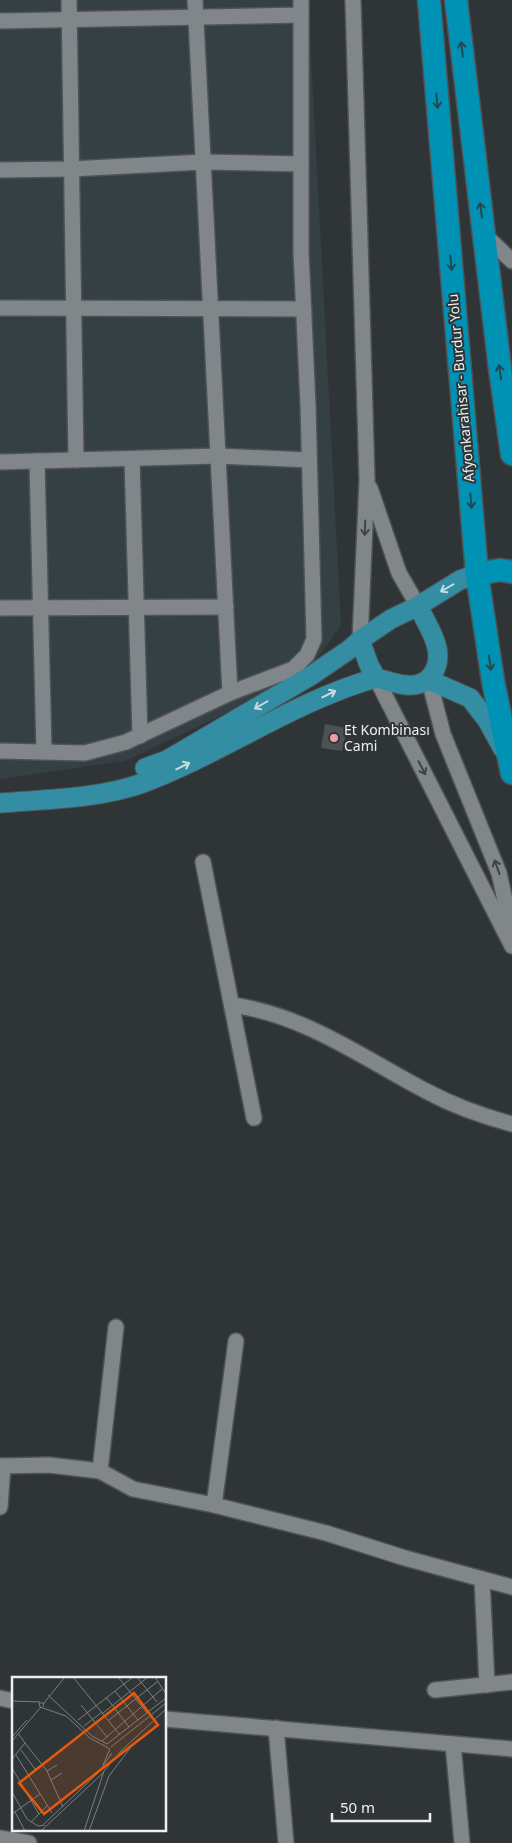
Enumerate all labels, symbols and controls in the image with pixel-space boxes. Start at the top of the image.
one-way arrow [457,41,467,57]
one-way arrow [432,93,442,109]
one-way arrow [476,203,486,219]
one-way arrow [446,255,455,271]
street label: Afyonkarahisar - Burdur Yolu [443,293,478,483]
one-way arrow [495,364,505,380]
one-way arrow [466,493,475,509]
one-way arrow [360,520,370,536]
one-way arrow [439,583,454,593]
one-way arrow [485,654,495,670]
one-way arrow [321,689,336,698]
one-way arrow [255,700,269,710]
place label: Et Kombinası Cami [344,720,430,755]
marker: Et Kombinası Cami [328,732,340,744]
one-way arrow [418,760,427,775]
one-way arrow [175,761,190,770]
one-way arrow [492,860,501,875]
inset map [12,1677,166,1830]
scale bar [332,1790,430,1822]
text: 50 m [340,1797,375,1817]

